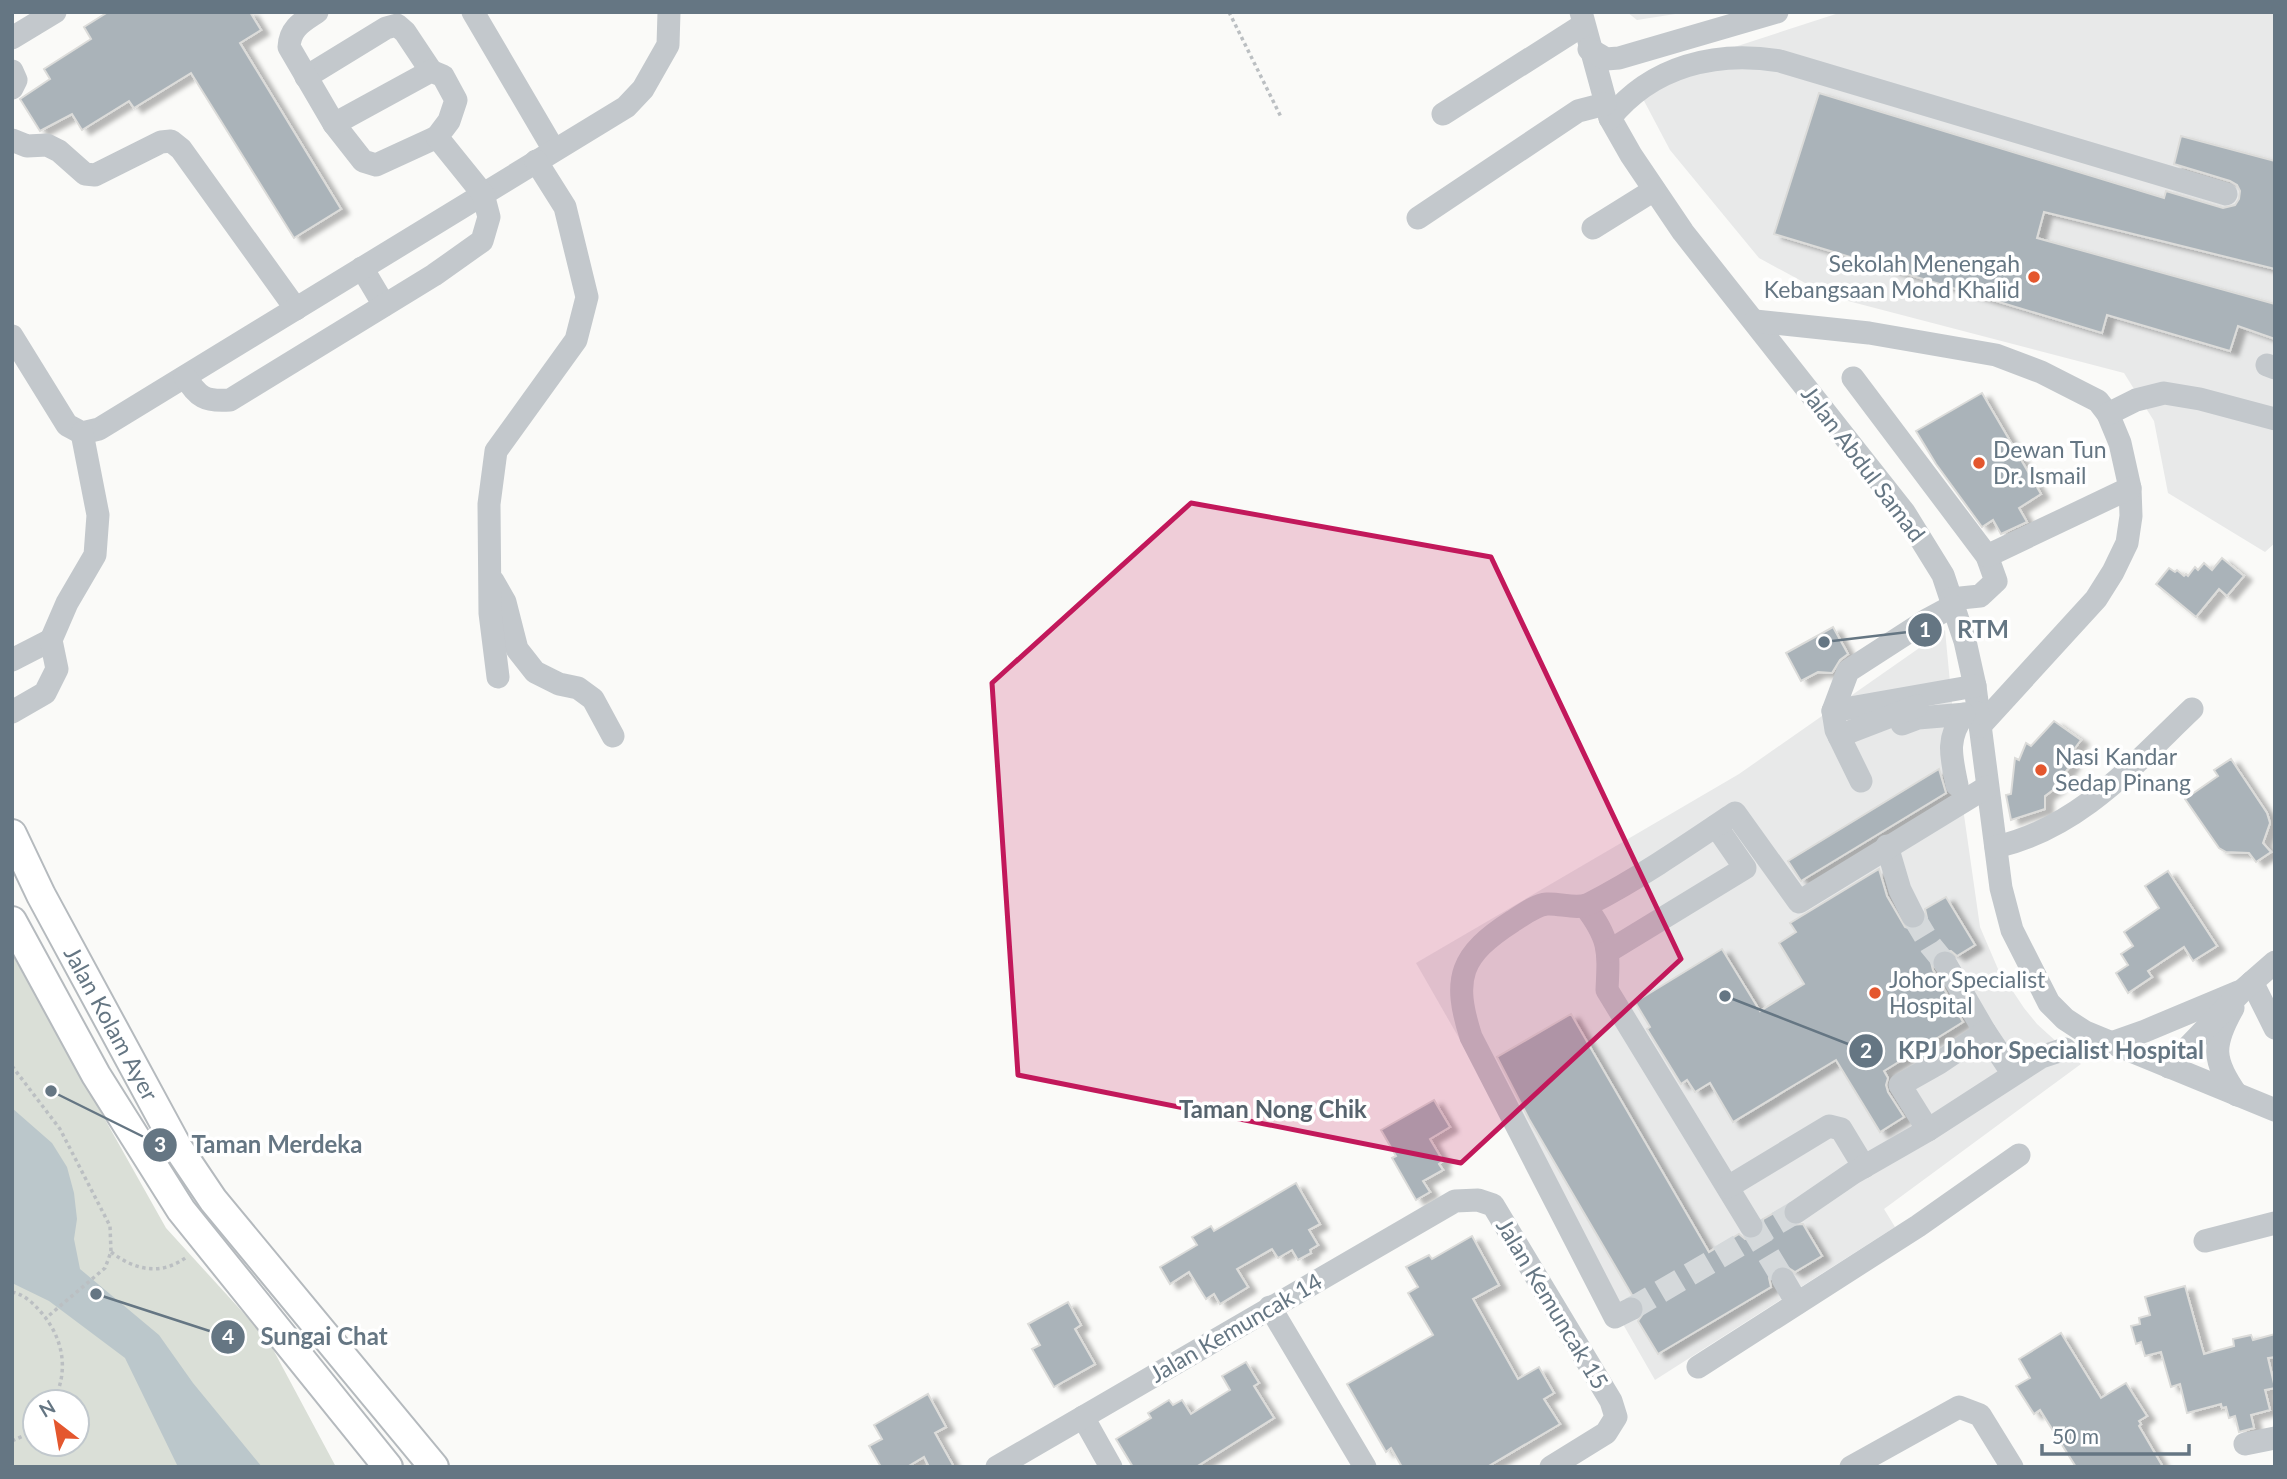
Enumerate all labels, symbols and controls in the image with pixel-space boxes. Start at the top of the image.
place label: Sekolah Menengah Kebangsaan Mohd Khalid [1764,249,2020,303]
marker: Sekolah Menengah Kebangsaan Mohd Khalid [2026,269,2042,285]
street label: Jalan Abdul Samad [1796,380,1932,547]
place label: Dewan Tun Dr. Ismail [1993,435,2107,489]
marker: Dewan Tun Dr. Ismail [1971,455,1987,471]
callout: RTM [1908,608,2023,653]
text: RTM [1957,614,2009,643]
text: 1 [1919,616,1931,641]
place label: Nasi Kandar Sedap Pinang [2055,742,2191,796]
marker: Nasi Kandar Sedap Pinang [2033,762,2049,778]
street label: Jalan Kolam Ayer [59,941,165,1106]
place label: Johor Specialist Hospital [1889,965,2046,1019]
marker: Johor Specialist Hospital [1867,985,1883,1001]
callout: KPJ Johor Specialist Hospital [1849,1028,2219,1073]
text: KPJ Johor Specialist Hospital [1898,1035,2204,1064]
text: 2 [1860,1037,1872,1062]
district label: Taman Nong Chik [1179,1094,1367,1123]
callout: Taman Merdeka [143,1122,376,1167]
text: Taman Merdeka [192,1129,362,1158]
text: 3 [154,1131,166,1156]
street label: Jalan Kemuncak 15 [1491,1213,1615,1394]
street label: Jalan Kemuncak 14 [1144,1267,1327,1388]
callout: Sungai Chat [211,1314,401,1359]
text: Sungai Chat [260,1321,388,1350]
text: 4 [222,1323,234,1348]
north arrow [21,1388,91,1458]
text: N [35,1394,59,1422]
scale bar [2042,1412,2189,1456]
text: 50 m [2052,1423,2099,1448]

